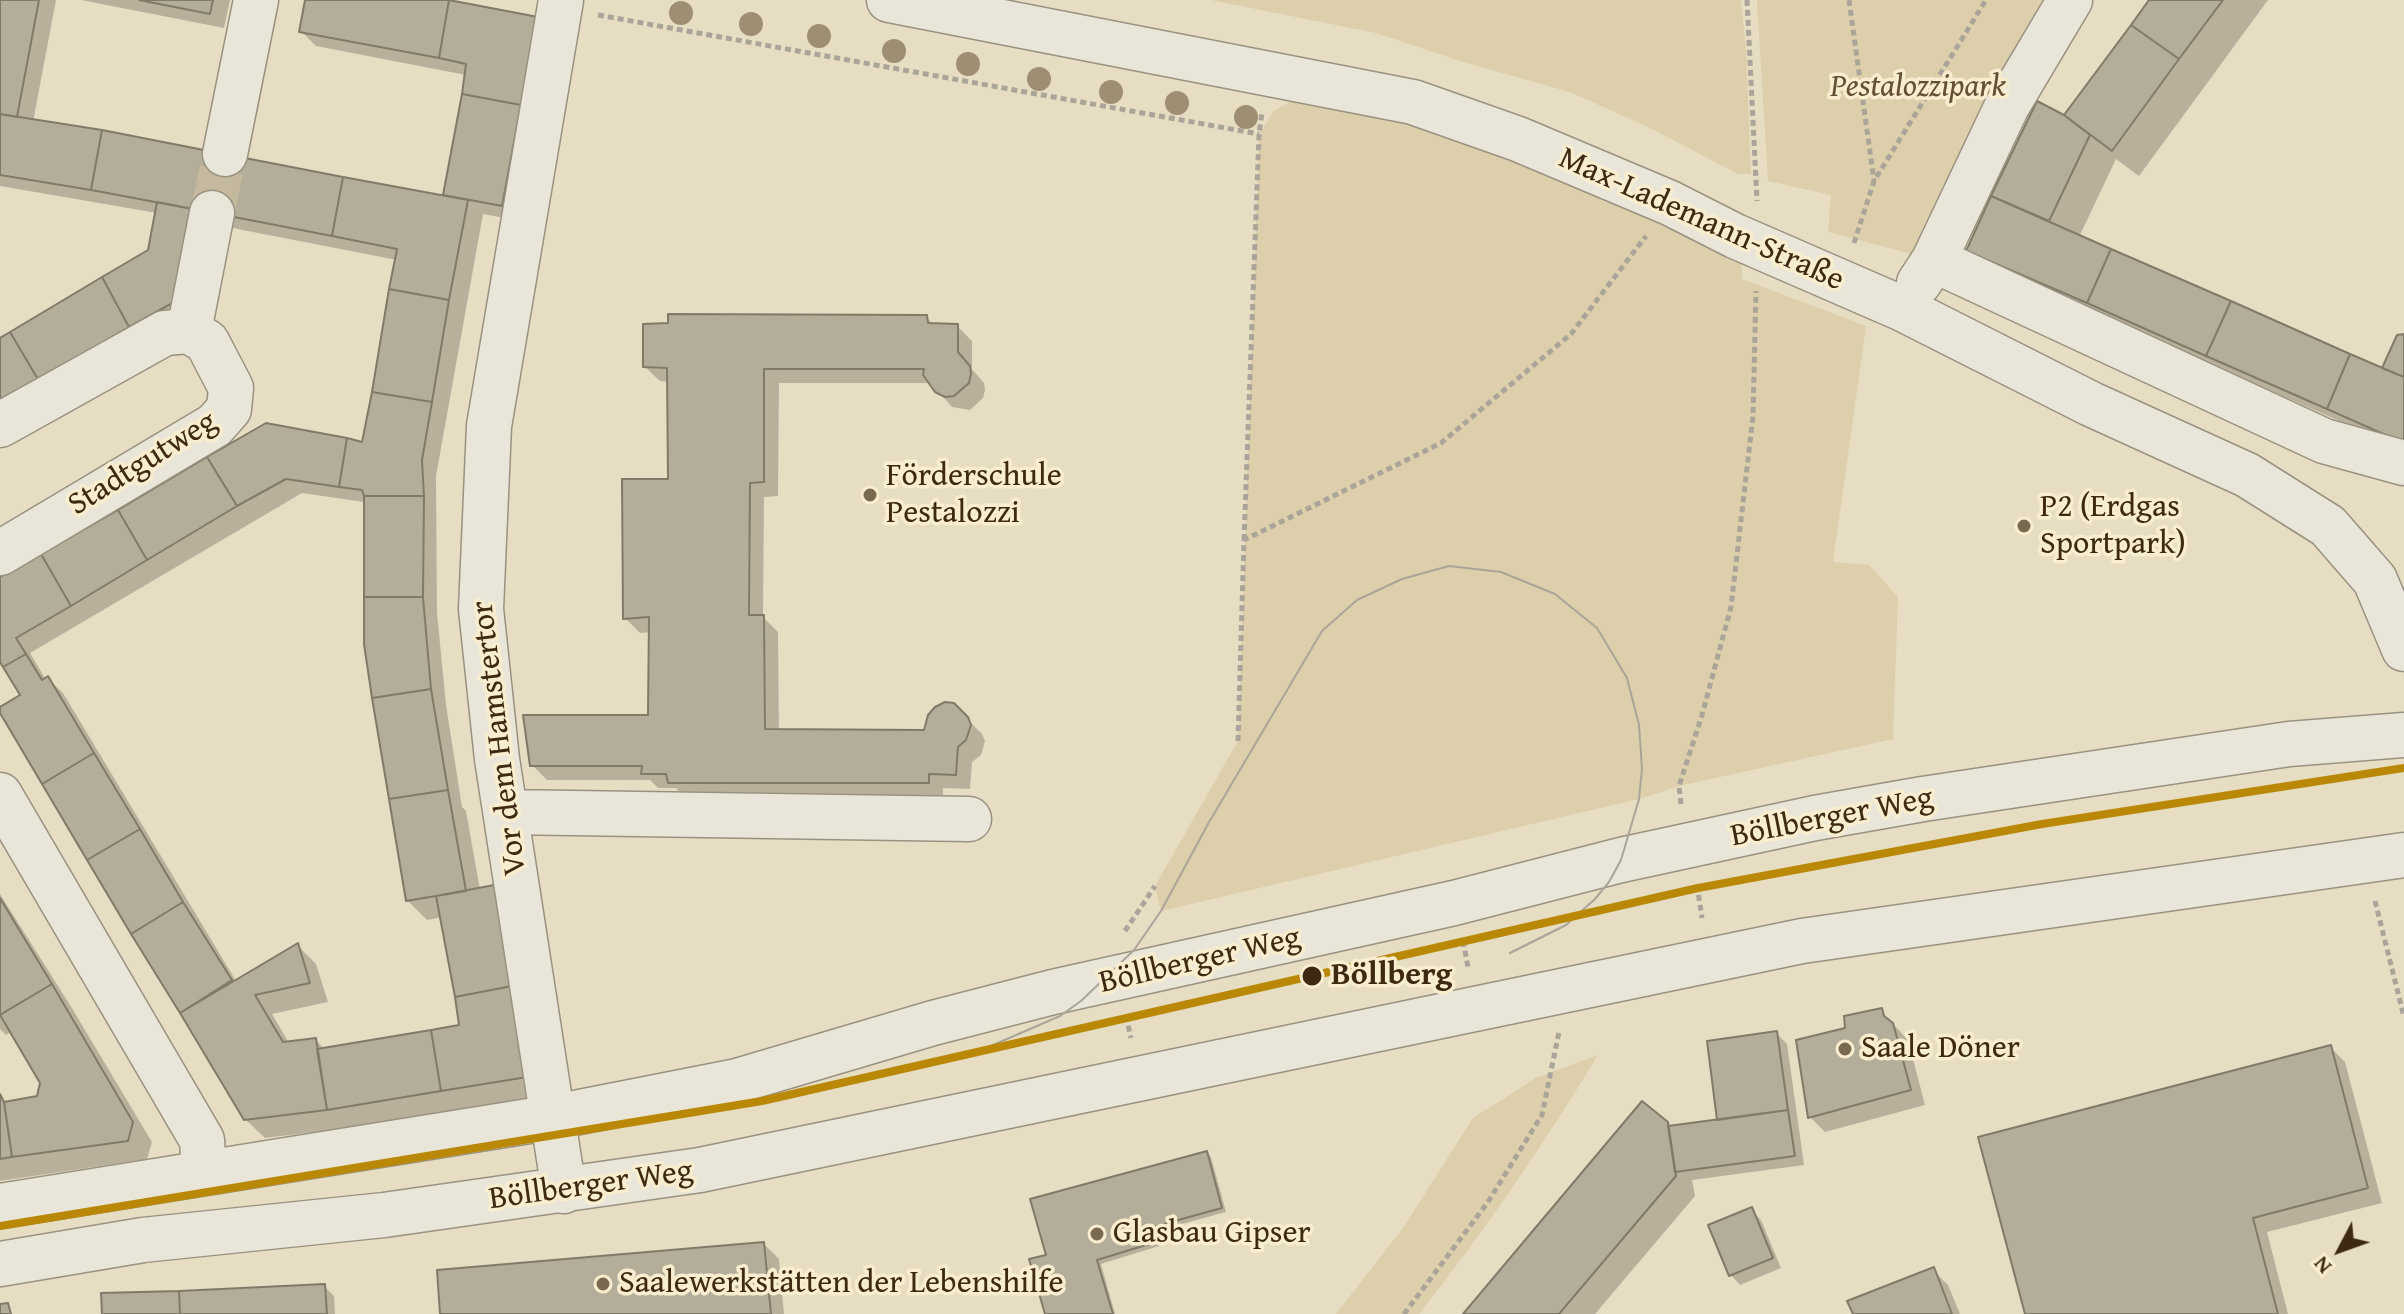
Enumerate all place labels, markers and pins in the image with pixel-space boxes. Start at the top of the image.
place label: Förderschule Pestalozzi [886,458,1062,533]
marker: Förderschule Pestalozzi [861,486,879,504]
place label: P2 (Erdgas Sportpark) [2040,489,2186,564]
marker: P2 (Erdgas Sportpark) [2015,517,2033,535]
place label: Böllberg [1331,957,1452,995]
marker: Böllberg [1300,964,1324,988]
place label: Saale Döner [1861,1030,2020,1068]
marker: Saale Döner [1836,1040,1854,1058]
place label: Glasbau Gipser [1113,1215,1311,1253]
marker: Glasbau Gipser [1088,1225,1106,1243]
place label: Saalewerkstätten der Lebenshilfe [619,1265,1064,1303]
marker: Saalewerkstätten der Lebenshilfe [594,1275,612,1293]

